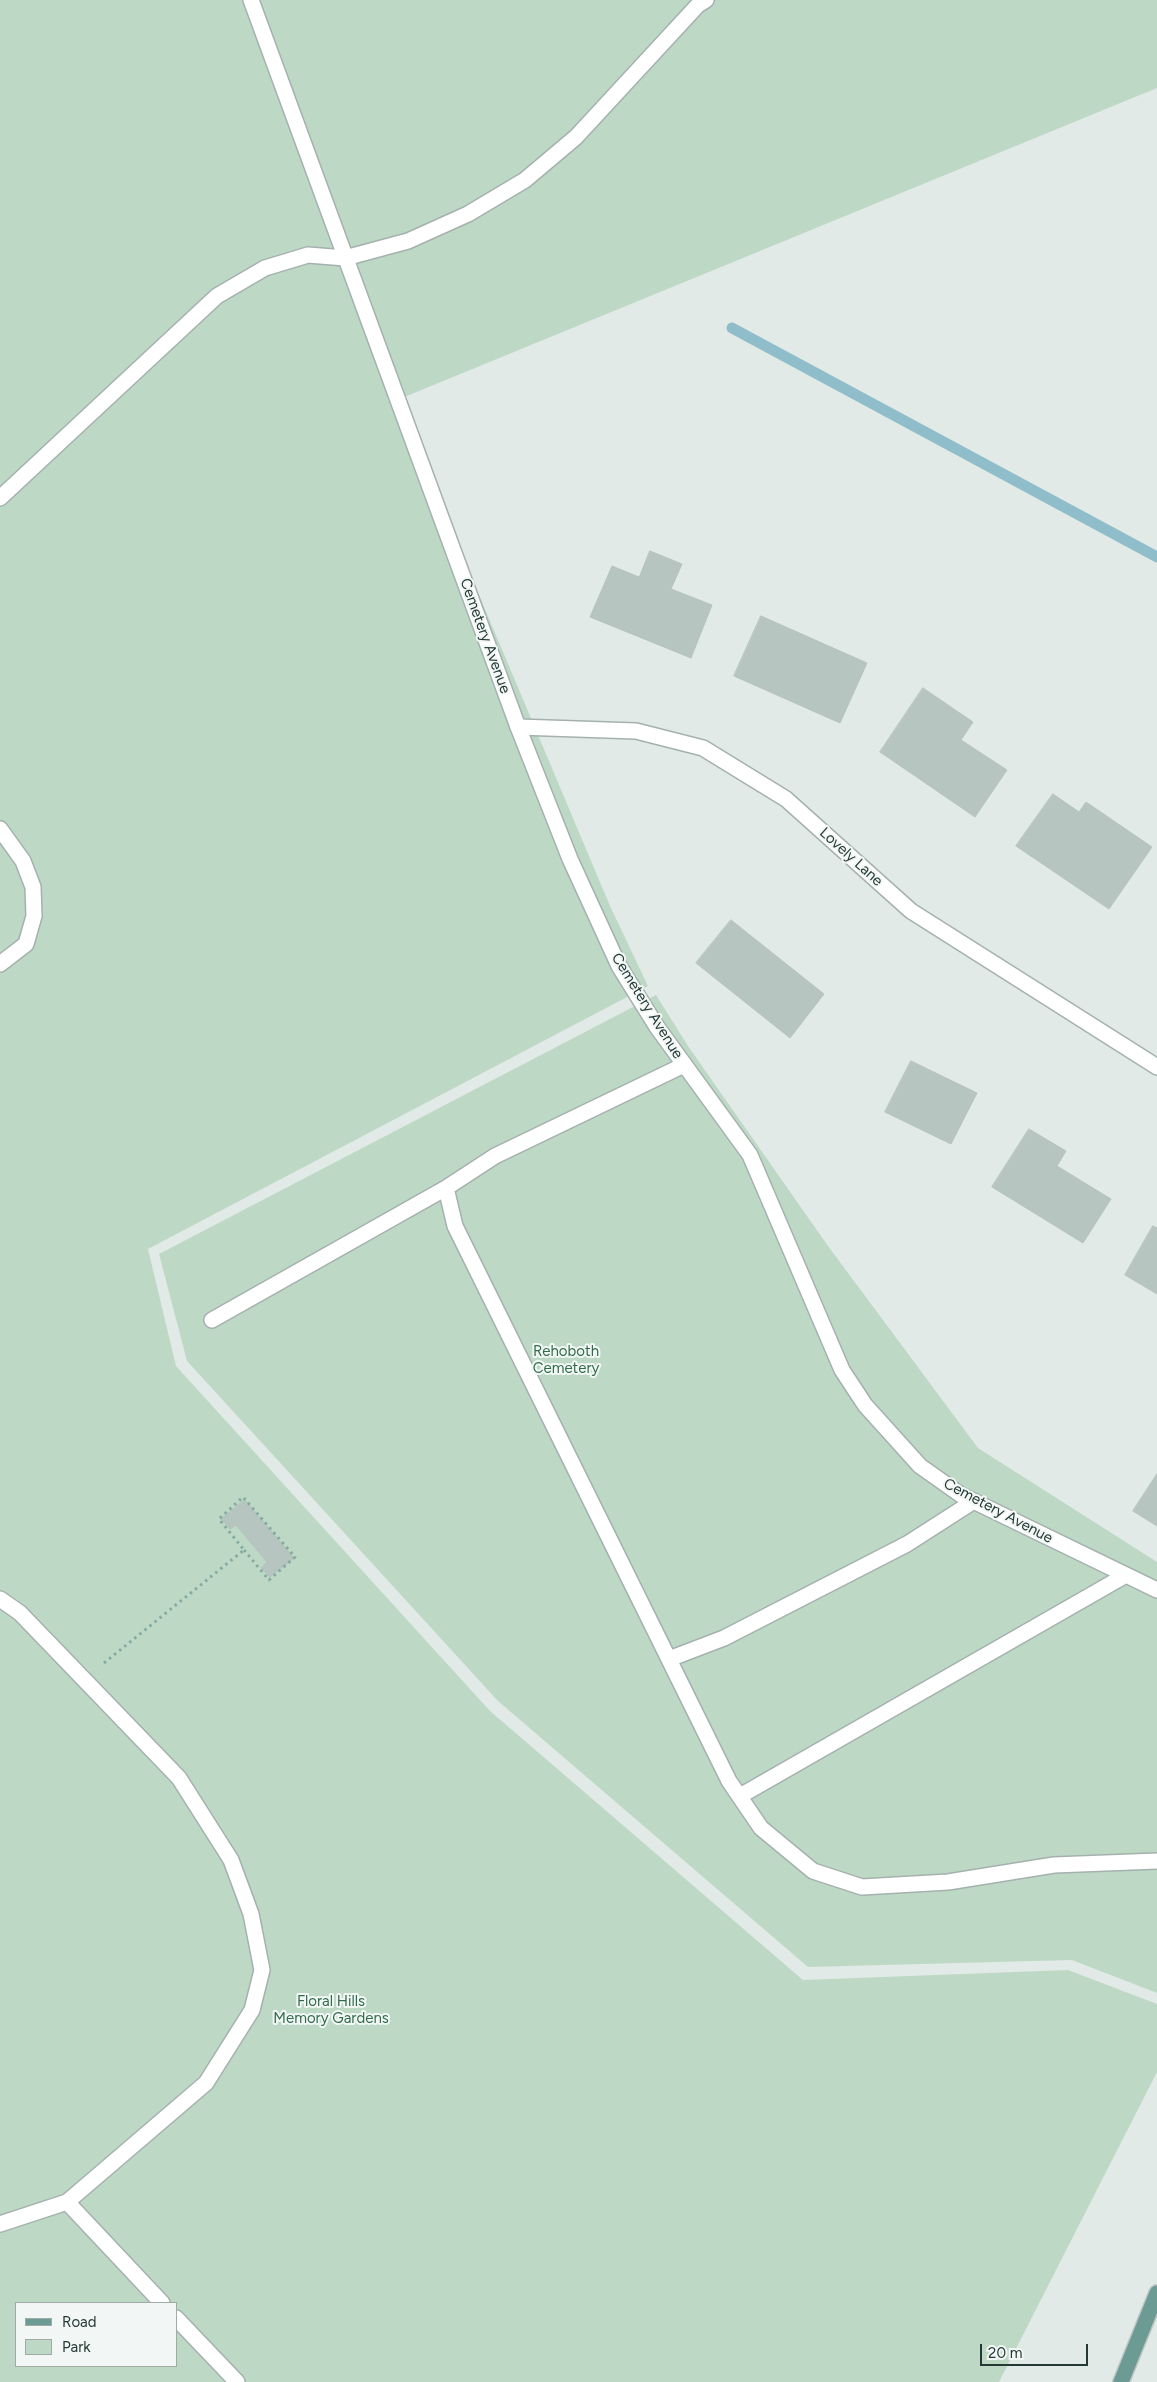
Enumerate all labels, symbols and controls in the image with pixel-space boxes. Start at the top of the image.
street label: Cemetery Avenue [456,576,514,696]
street label: Lovely Lane [816,824,886,890]
street label: Cemetery Avenue [607,950,687,1062]
park label: Rehoboth Cemetery [533,1343,599,1378]
street label: Cemetery Avenue [940,1475,1056,1547]
park label: Floral Hills Memory Gardens [273,1993,389,2028]
legend [15,2302,178,2367]
text: Road [62,2313,97,2331]
scale bar [982,2334,1090,2366]
text: Park [62,2338,91,2356]
text: 20 m [988,2344,1022,2362]

